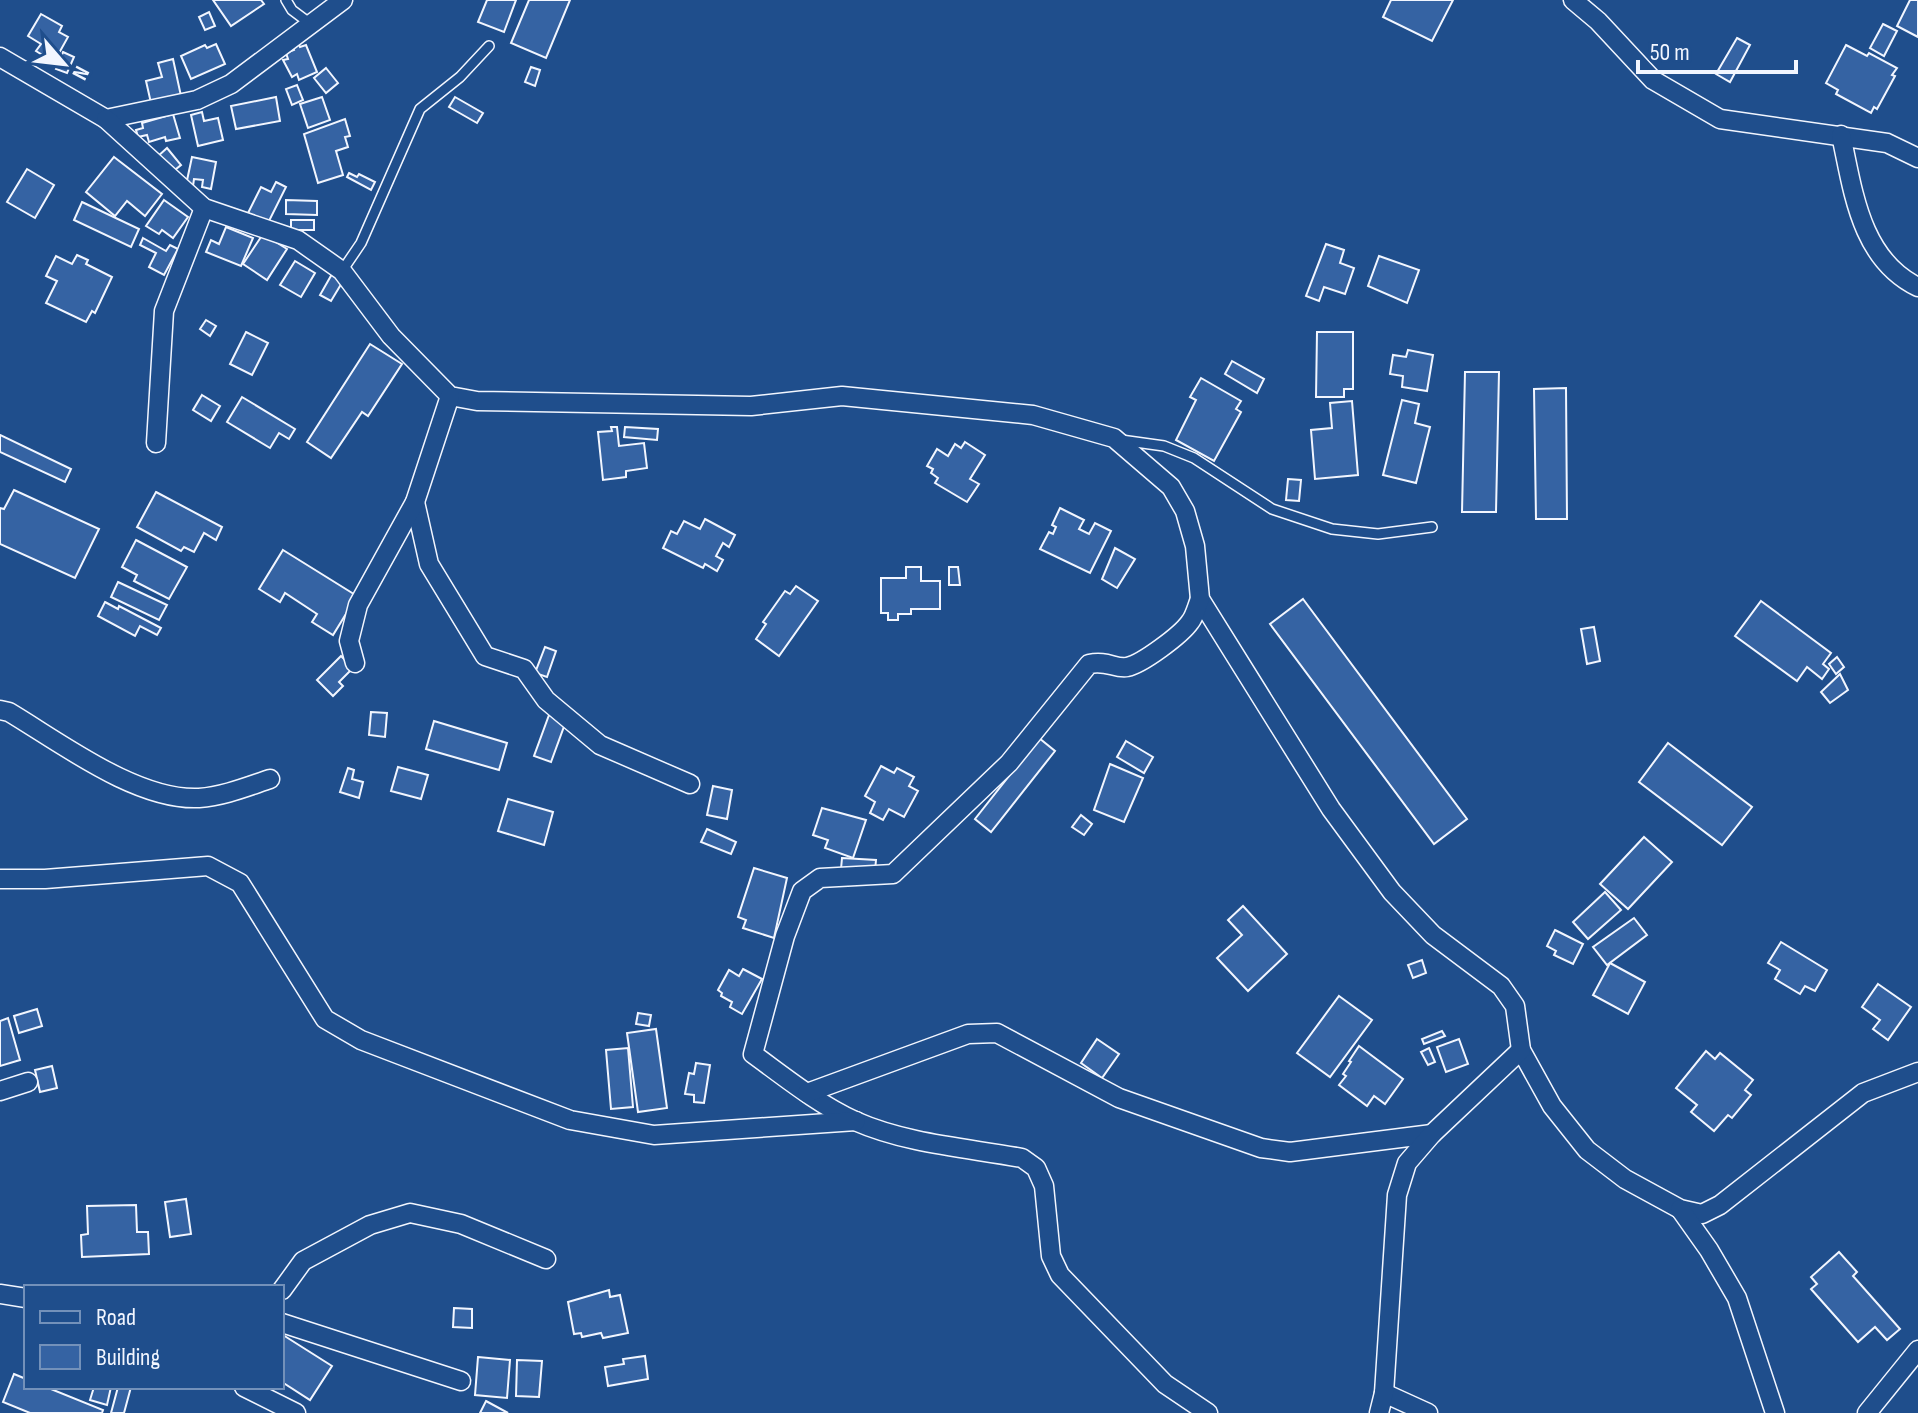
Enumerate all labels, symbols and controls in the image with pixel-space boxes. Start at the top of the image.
north arrow [24,24,104,104]
scale bar [1638,24,1796,74]
text: 50 m [1650,38,1690,67]
text: N [66,61,95,84]
legend [24,1285,284,1389]
text: Road [96,1303,136,1332]
text: Building [96,1343,160,1372]

